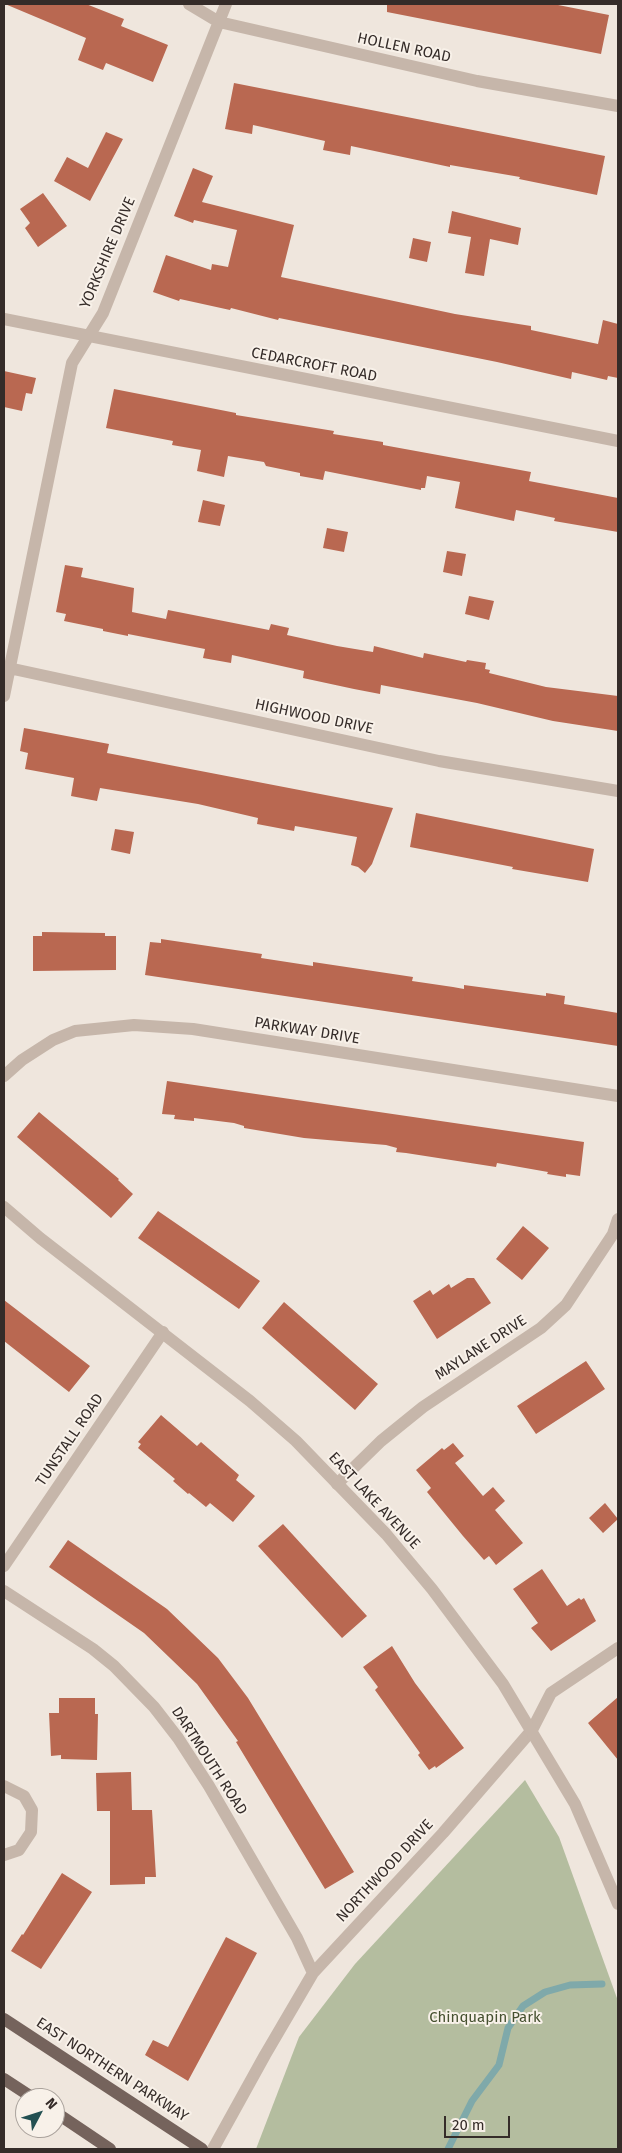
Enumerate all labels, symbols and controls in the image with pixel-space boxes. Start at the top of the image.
street label: HOLLEN ROAD [356,29,452,67]
street label: YORKSHIRE DRIVE [76,195,140,311]
street label: CEDARCROFT ROAD [250,344,378,386]
street label: HIGHWOOD DRIVE [253,696,375,738]
street label: PARKWAY DRIVE [253,1014,361,1048]
street label: MAYLANE DRIVE [432,1312,530,1384]
street label: TUNSTALL ROAD [32,1390,108,1490]
street label: EAST LAKE AVENUE [324,1449,424,1553]
street label: DARTMOUTH ROAD [167,1703,251,1819]
street label: NORTHWOOD DRIVE [333,1816,437,1926]
park label: Chinquapin Park [429,2009,541,2027]
street label: EAST NORTHERN PARKWAY [33,2014,191,2126]
north arrow [15,2088,65,2138]
scale bar [447,2106,513,2138]
text: 20 m [452,2116,485,2134]

